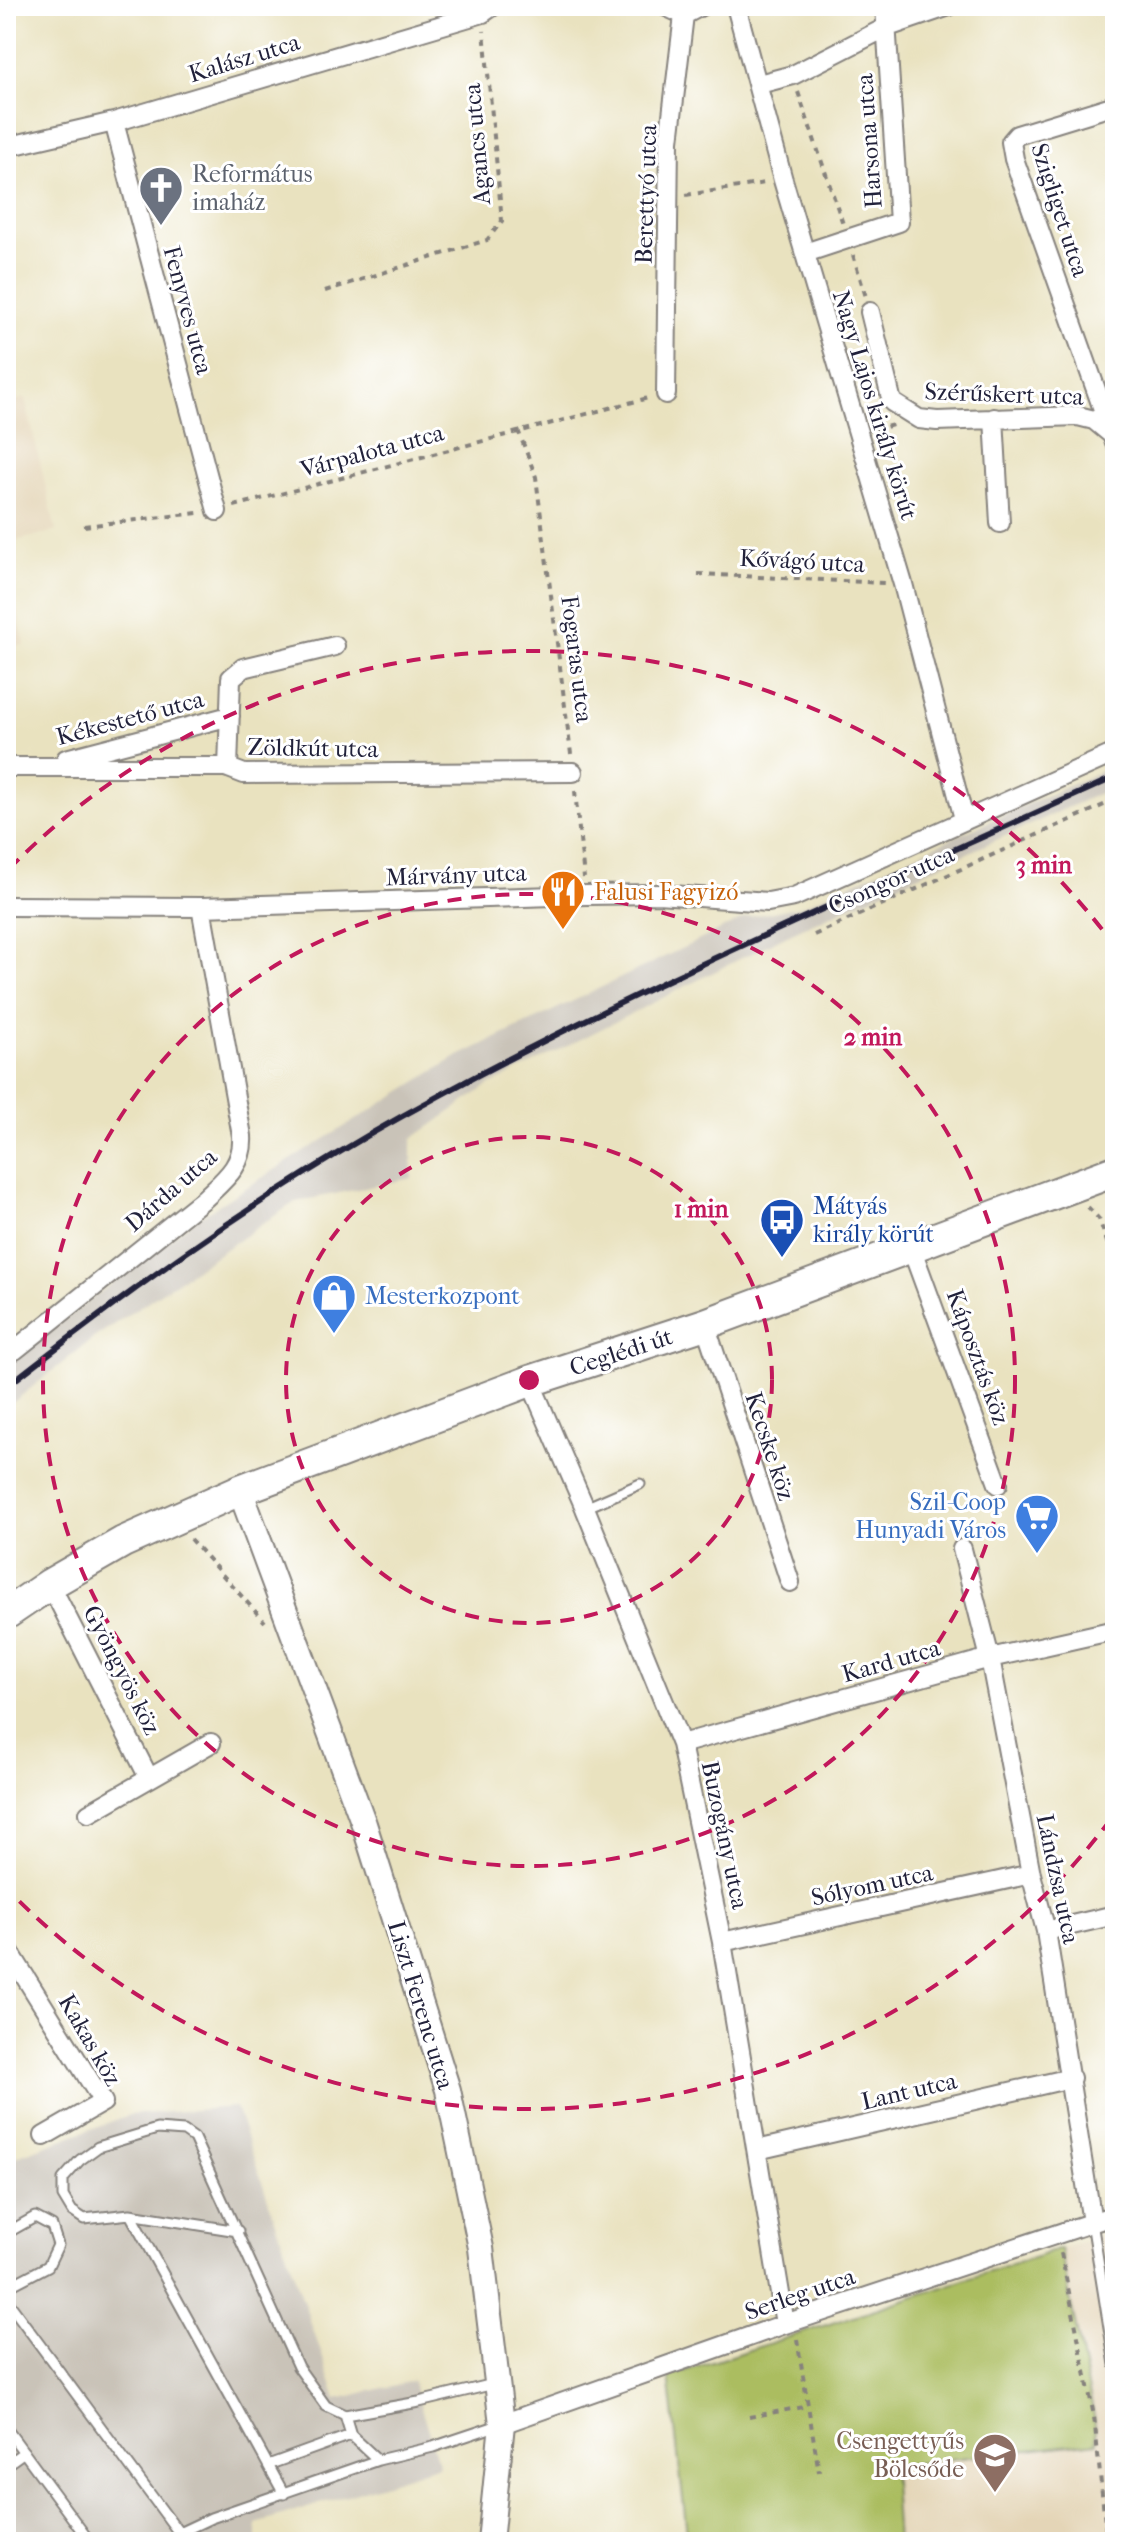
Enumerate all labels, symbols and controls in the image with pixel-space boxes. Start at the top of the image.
street label: Kalász utca [185,28,304,88]
street label: Harsona utca [850,72,888,209]
street label: Agancs utca [458,81,496,207]
street label: Berettyó utca [630,123,662,264]
street label: Szigliget utca [1025,140,1095,281]
place label: Református imaház [192,160,313,216]
church icon: Református imaház [137,164,185,227]
street label: Fenyves utca [157,243,219,378]
street label: Nagy Lajos király körút [827,287,923,524]
street label: Szérűskert utca [924,377,1085,411]
street label: Várpalota utca [296,418,448,484]
street label: Kővágó utca [739,544,866,578]
street label: Fogaras utca [555,594,599,725]
street label: Kékestető utca [53,685,208,751]
street label: Zöldkút utca [247,733,380,763]
street label: Csongor utca [824,839,959,920]
text: 3 min [1016,851,1073,879]
street label: Márvány utca [385,859,528,891]
restaurant icon: Falusi Fagyizó [539,868,587,931]
place label: Falusi Fagyizó [594,878,738,906]
text: 2 min [844,1023,903,1051]
street label: Dárda utca [119,1142,223,1237]
place label: Mátyás király körút [813,1192,935,1248]
text: 1 min [674,1195,729,1223]
bus stop icon: Mátyás király körút [758,1196,806,1259]
shop icon: Mesterkozpont [310,1272,358,1335]
place label: Mesterkozpont [365,1282,520,1310]
street label: Káposztás köz [941,1286,1016,1429]
street label: Ceglédi út [566,1322,676,1382]
centre of rings [515,1366,543,1394]
street label: Kecske köz [739,1388,801,1504]
place label: Szil-Coop Hunyadi Város [855,1488,1006,1544]
supermarket icon: Szil-Coop Hunyadi Város [1013,1492,1061,1555]
street label: Gyöngyös köz [77,1601,167,1740]
street label: Kard utca [839,1633,944,1688]
street label: Buzogány utca [696,1758,755,1913]
street label: Lándzsa utca [1031,1812,1086,1947]
street label: Sólyom utca [809,1858,936,1912]
street label: Liszt Ferenc utca [382,1917,460,2093]
street label: Kakas köz [53,1989,128,2091]
street label: Lant utca [859,2066,960,2116]
street label: Serleg utca [741,2262,859,2326]
place label: Csengettyűs Bölcsőde [836,2427,964,2483]
school or university icon: Csengettyűs Bölcsőde [971,2431,1019,2494]

